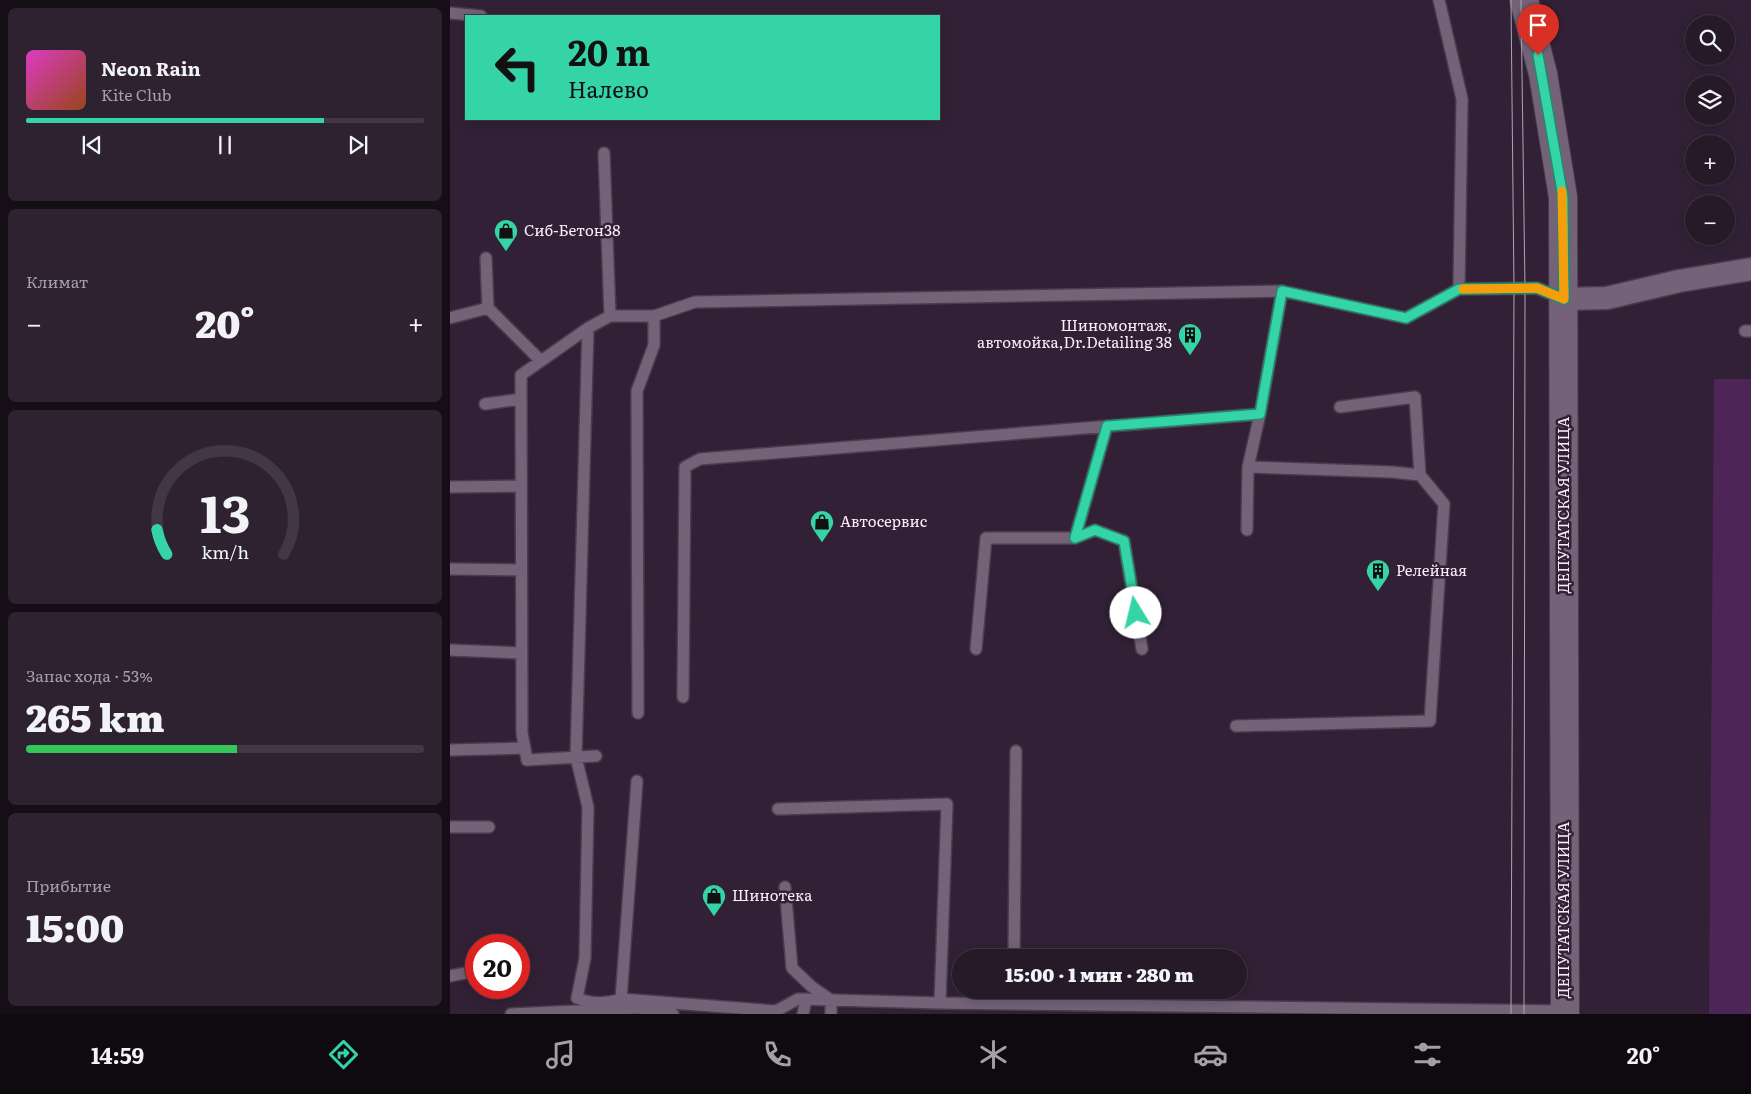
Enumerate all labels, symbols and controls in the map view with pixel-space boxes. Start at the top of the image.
pin [1517,4,1559,55]
icon: arrive [1524,11,1552,39]
map controls [1685,15,1735,245]
button: search [1685,15,1735,65]
text: 20 m [568,25,650,77]
icon: left [485,35,550,100]
text: Neon Rain [101,54,201,82]
text: Налево [568,72,649,105]
button: layers [1685,75,1735,125]
text: Kite Club [101,82,172,106]
icon: previous [78,131,106,159]
icon: pause [211,131,239,159]
icon: next [344,131,372,159]
button: + [1685,135,1735,185]
button: − [1685,195,1735,245]
shop icon: Сиб-Бетон38 [493,218,519,252]
place label: Сиб-Бетон38 [524,218,620,241]
text: Климат [26,269,88,293]
text: 20° [195,293,255,350]
text: − [26,301,42,343]
text: + [408,301,424,343]
place label: Шиномонтаж, автомойка,Dr.Detailing 38 [977,313,1172,353]
building icon: Шиномонтаж, автомойка,Dr.Detailing 38 [1177,322,1203,356]
street label: ДЕПУТАТСКАЯ УЛИЦА [1551,417,1574,593]
text: 13 [200,472,250,549]
shop icon: Автосервис [809,509,835,543]
place label: Автосервис [840,509,928,532]
text: km/h [201,538,249,565]
building icon: Релейная [1365,558,1391,592]
place label: Релейная [1396,558,1467,581]
position arrow [1109,586,1161,638]
text: Запас хода · 53% [26,663,153,687]
text: 265 km [26,687,165,744]
street label: ДЕПУТАТСКАЯ УЛИЦА [1551,822,1574,998]
text: Прибытие [26,873,111,897]
shop icon: Шинотека [701,883,727,917]
place label: Шинотека [732,883,813,906]
text: 15:00 [26,897,124,954]
speed limit sign: 20 [465,934,530,999]
text: 15:00 · 1 мин · 280 m [1005,960,1194,988]
icon: directions [326,1037,361,1072]
icon: music [543,1037,578,1072]
icon: phone [760,1037,795,1072]
icon: climate [976,1037,1011,1072]
icon: car [1193,1037,1228,1072]
icon: filters [1410,1037,1445,1072]
text: 14:59 [91,1038,144,1071]
text: 20° [1627,1038,1660,1071]

